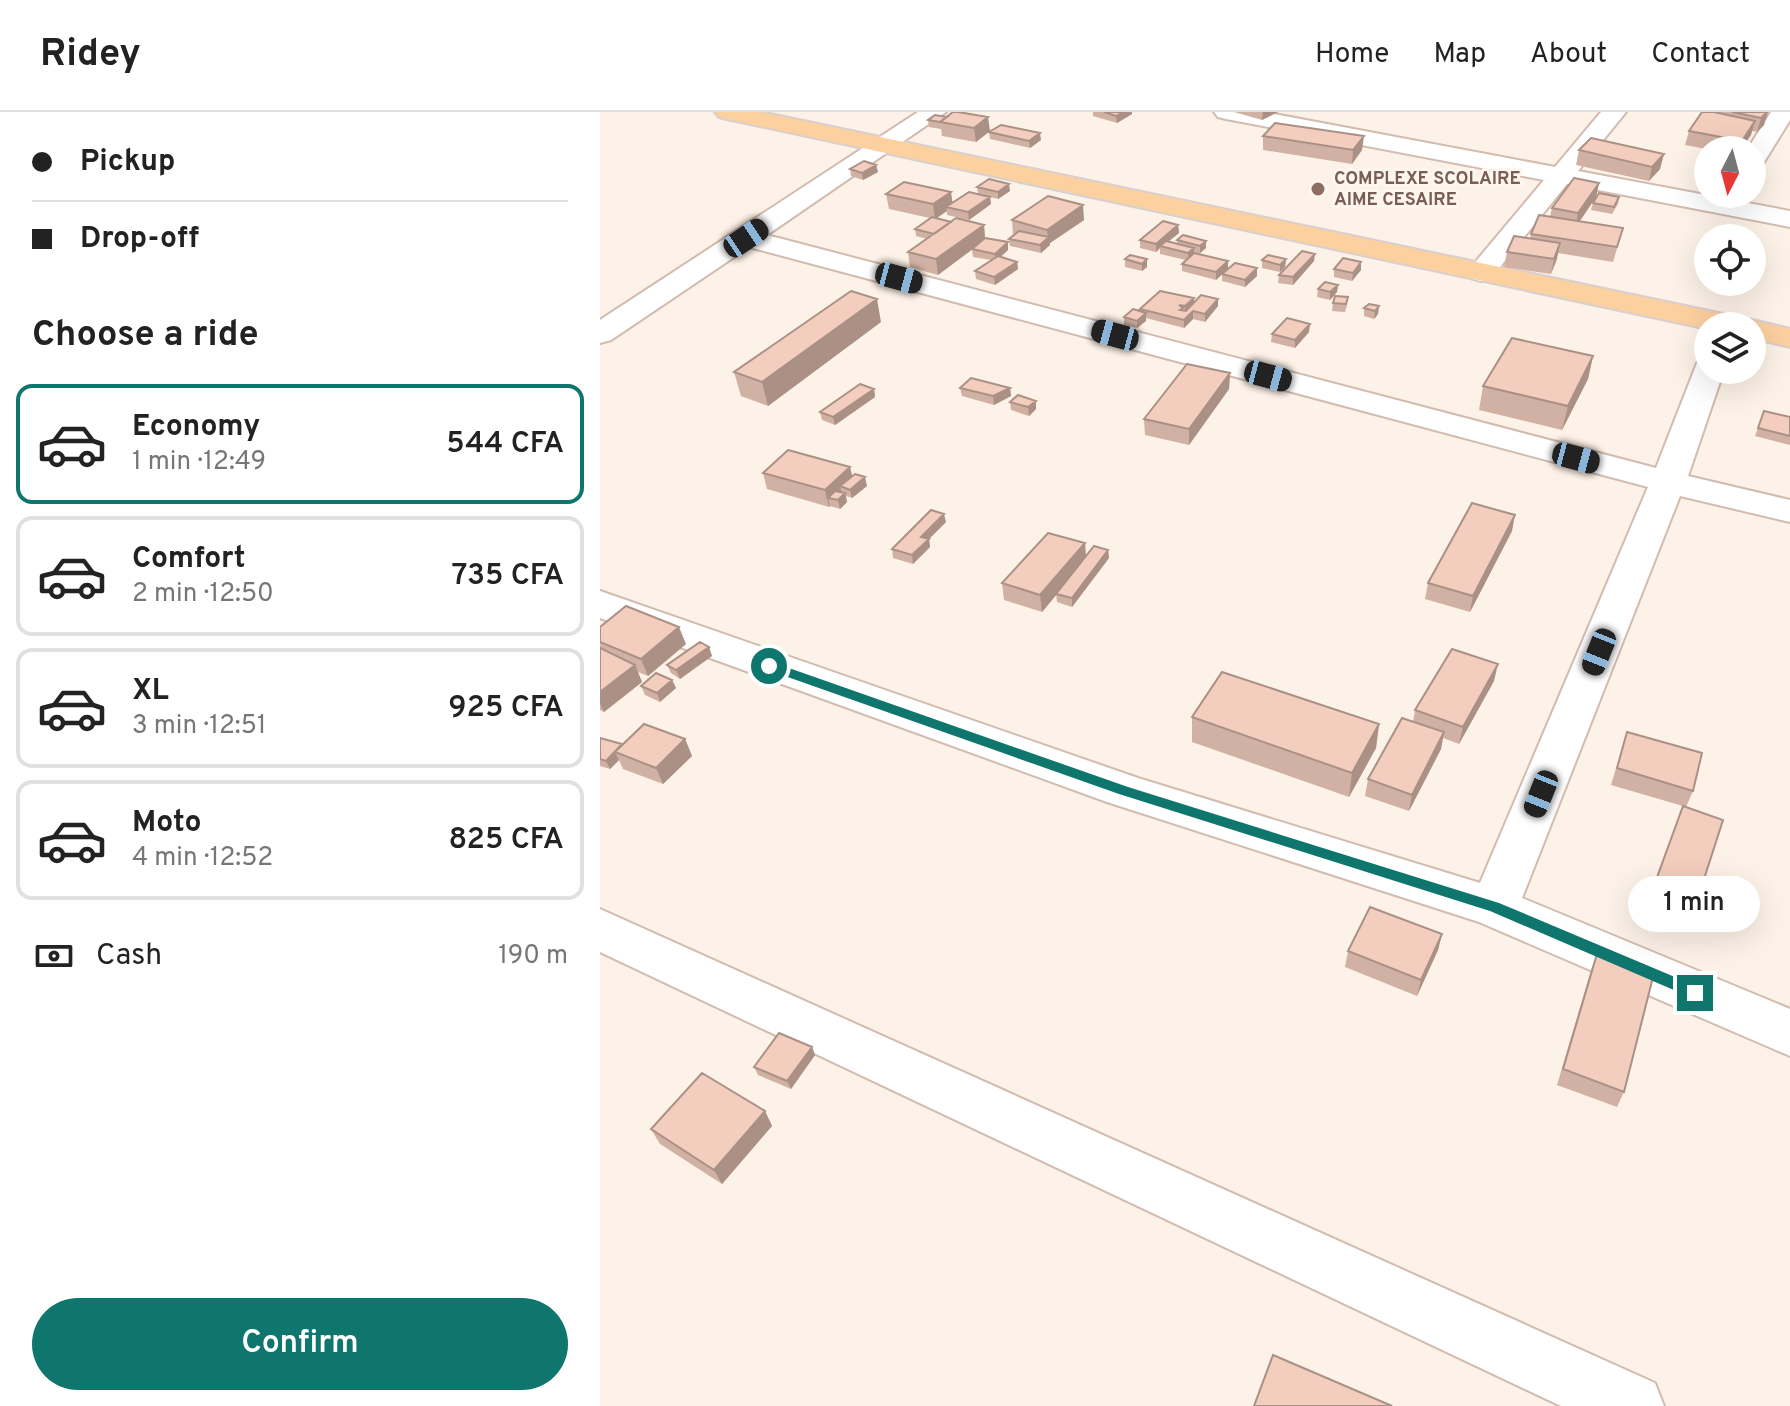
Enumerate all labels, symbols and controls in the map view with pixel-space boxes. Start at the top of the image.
text: Ridey [40,31,141,80]
text: Home [1315,37,1389,73]
text: Map [1433,37,1486,73]
text: About [1530,37,1607,73]
text: Contact [1651,37,1750,73]
north arrow [1694,136,1766,208]
map controls [1694,136,1766,384]
text: Pickup [80,144,175,181]
place label: COMPLEXE SCOLAIRE AIME CESAIRE [1334,168,1521,212]
marker: COMPLEXE SCOLAIRE AIME CESAIRE [1309,180,1327,198]
car [719,215,773,261]
text: Drop-off [80,221,199,258]
button: locate [1694,224,1766,296]
car [873,260,925,296]
button: layers [1694,312,1766,384]
text: Choose a ride [32,313,258,359]
car [1089,317,1141,353]
car [1242,358,1294,394]
icon: car [36,408,108,480]
text: Economy [132,409,260,446]
text: 544 CFA [446,426,564,463]
car [1550,440,1602,476]
text: 1 min · 12:49 [132,446,266,479]
icon: car [36,540,108,612]
text: Comfort [132,541,245,578]
text: 735 CFA [451,558,564,595]
text: 2 min · 12:50 [132,578,274,611]
car [1579,625,1619,679]
route start [751,648,787,684]
icon: car [36,672,108,744]
text: XL [132,673,169,710]
text: 925 CFA [448,690,564,727]
text: 3 min · 12:51 [132,710,267,743]
car [1521,767,1561,821]
icon: car [36,804,108,876]
text: Moto [132,805,202,842]
text: 825 CFA [449,822,564,859]
text: 4 min · 12:52 [132,842,273,875]
callout: 1 min [1629,877,1761,933]
text: 1 min [1663,887,1725,920]
icon: cash [32,934,76,978]
text: Cash [96,938,162,975]
text: 190 m [498,940,568,973]
route end [1677,975,1713,1011]
button: Confirm [32,1298,568,1390]

